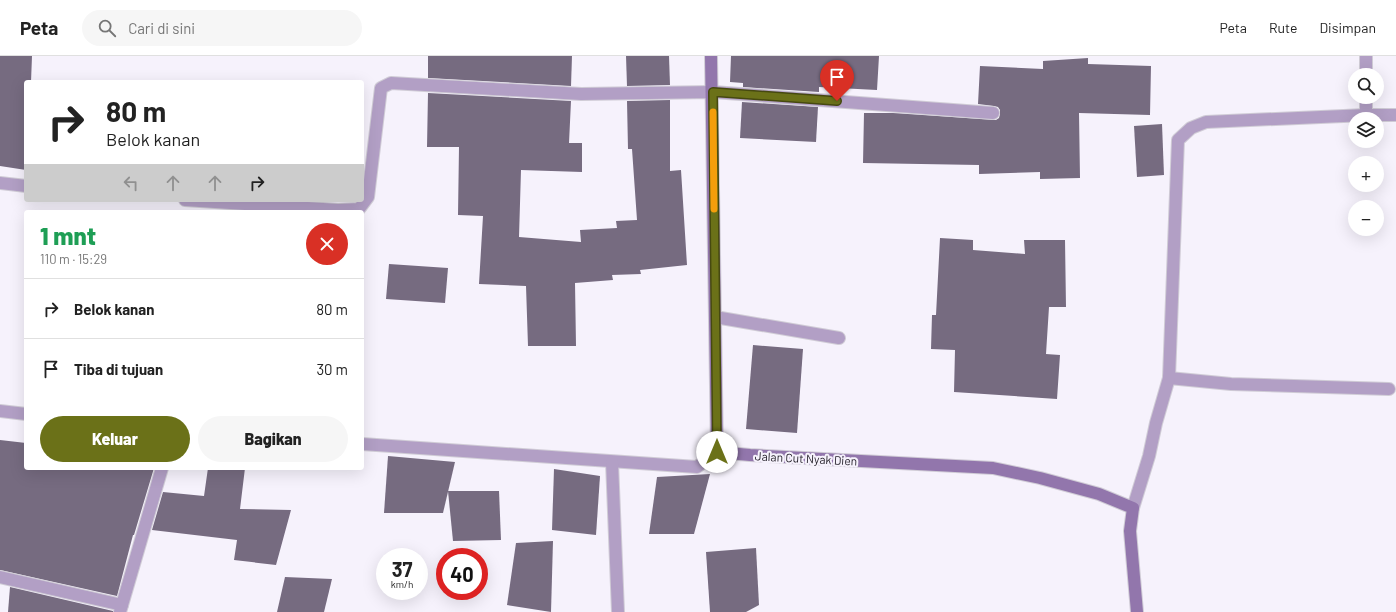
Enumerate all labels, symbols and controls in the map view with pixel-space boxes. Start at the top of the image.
search box [82,10,362,46]
text: Peta [20,16,58,39]
icon: search [96,17,118,39]
text: Cari di sini [128,19,195,37]
text: Peta [1219,19,1247,36]
text: Rute [1269,19,1297,36]
text: Disimpan [1319,19,1376,36]
pin [820,60,854,101]
icon: arrive [826,66,848,88]
map controls [1348,68,1384,236]
button: search [1348,68,1384,104]
text: 80 m [106,94,166,128]
icon: right [40,96,92,148]
button: layers [1348,112,1384,148]
text: Belok kanan [106,128,200,150]
button: + [1348,156,1384,192]
icon: left [120,172,142,194]
icon: ahead [162,172,184,194]
icon: ahead [204,172,226,194]
icon: right [246,172,268,194]
button: − [1348,200,1384,236]
text: 1 mnt [40,221,96,250]
button: close [306,223,348,265]
text: 110 m · 15:29 [40,251,107,267]
icon: right [40,298,62,320]
text: Belok kanan [74,300,154,318]
text: 80 m [316,300,348,318]
icon: arrive [40,358,62,380]
text: Tiba di tujuan [74,360,163,378]
text: 30 m [316,360,348,378]
button: Keluar [40,416,190,462]
button: Bagikan [198,416,348,462]
position arrow [696,431,738,473]
street label: Jalan Cut Nyak Dien [754,448,858,468]
speed limit sign: 40 [436,548,488,600]
text: 37 [392,557,412,581]
text: km/h [391,578,413,590]

